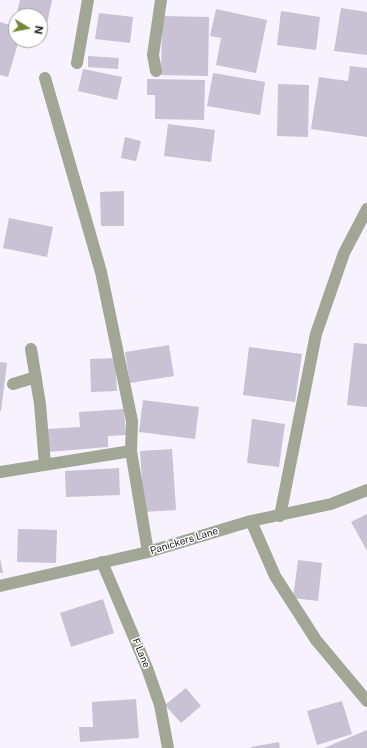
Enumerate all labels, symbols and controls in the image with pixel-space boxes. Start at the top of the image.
north arrow [8,8,48,48]
text: N [32,25,45,35]
street label: Panickers Lane [149,525,219,557]
street label: F Lane [129,636,153,670]

